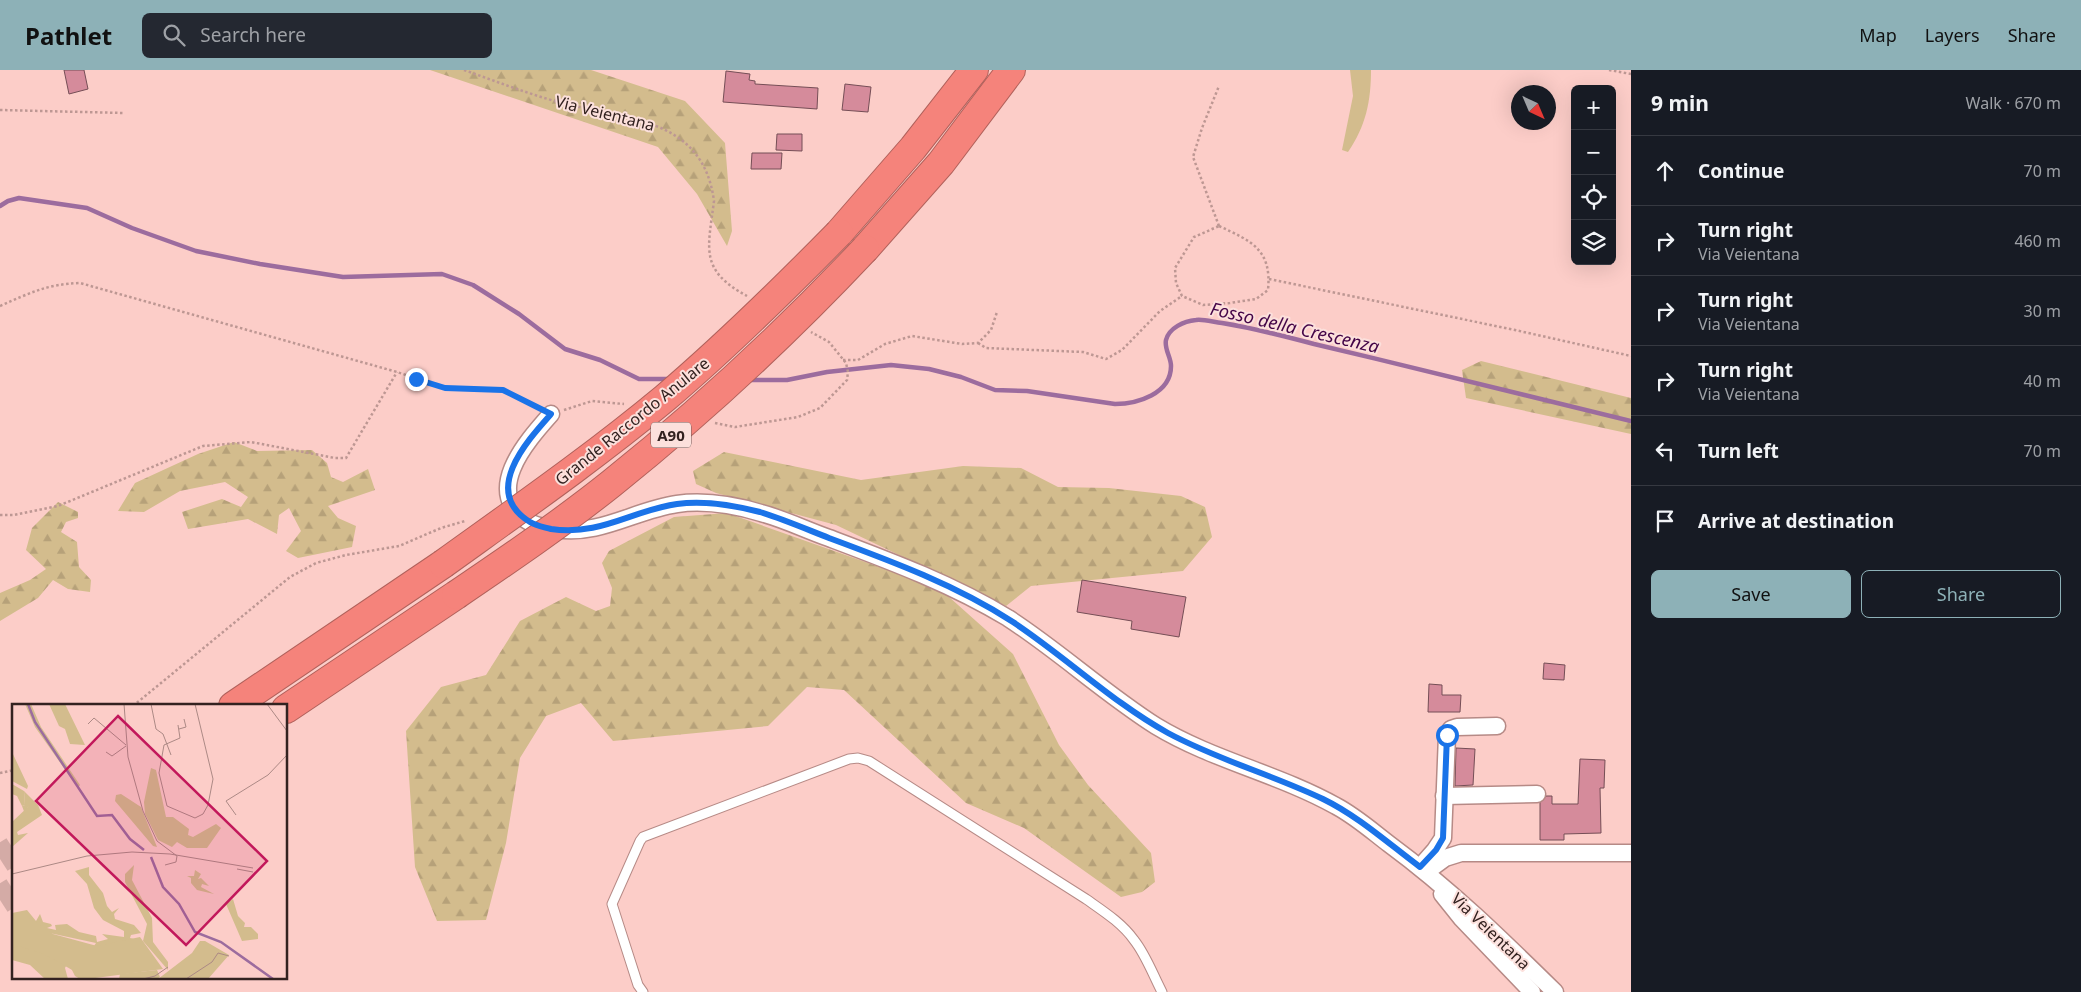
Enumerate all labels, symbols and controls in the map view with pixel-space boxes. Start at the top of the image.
search box [142,13,492,58]
text: Pathlet [25,19,112,52]
icon: search [160,21,188,49]
text: Search here [200,22,306,48]
text: Map [1859,23,1897,47]
text: Layers [1925,23,1980,47]
text: Share [2008,23,2056,47]
north arrow [1511,85,1556,130]
map controls [1571,85,1616,265]
button: + [1571,85,1616,130]
text: 9 min [1651,89,1709,117]
street label: Via Veientana [553,90,657,136]
text: Walk · 670 m [1966,92,2061,114]
button: − [1571,130,1616,175]
icon: ahead [1651,157,1679,185]
text: Continue [1698,158,1784,184]
text: 70 m [2024,160,2061,182]
button: locate [1571,175,1616,220]
text: Turn right [1698,217,1793,243]
button: layers [1571,220,1616,265]
icon: right [1651,227,1679,255]
text: 460 m [2014,230,2061,252]
text: Via Veientana [1698,243,1800,265]
text: Turn right [1698,287,1793,313]
water label: Fosso della Crescenza [1208,296,1382,358]
icon: right [1651,297,1679,325]
text: 30 m [2024,300,2061,322]
text: Via Veientana [1698,313,1800,335]
street label: Grande Raccordo Anulare [550,352,714,490]
text: Turn right [1698,357,1793,383]
icon: right [1651,367,1679,395]
route end [405,368,428,391]
text: 40 m [2024,370,2061,392]
text: Via Veientana [1698,383,1800,405]
road number: A90 [651,422,691,448]
icon: left [1651,437,1679,465]
text: Turn left [1698,438,1779,464]
text: 70 m [2024,440,2061,462]
icon: arrive [1651,507,1679,535]
text: Arrive at destination [1698,508,1894,534]
button: Save [1651,570,1851,618]
button: Share [1861,570,2061,618]
inset map [12,704,288,980]
route start [1436,724,1459,747]
street label: Via Veientana [1447,888,1535,974]

